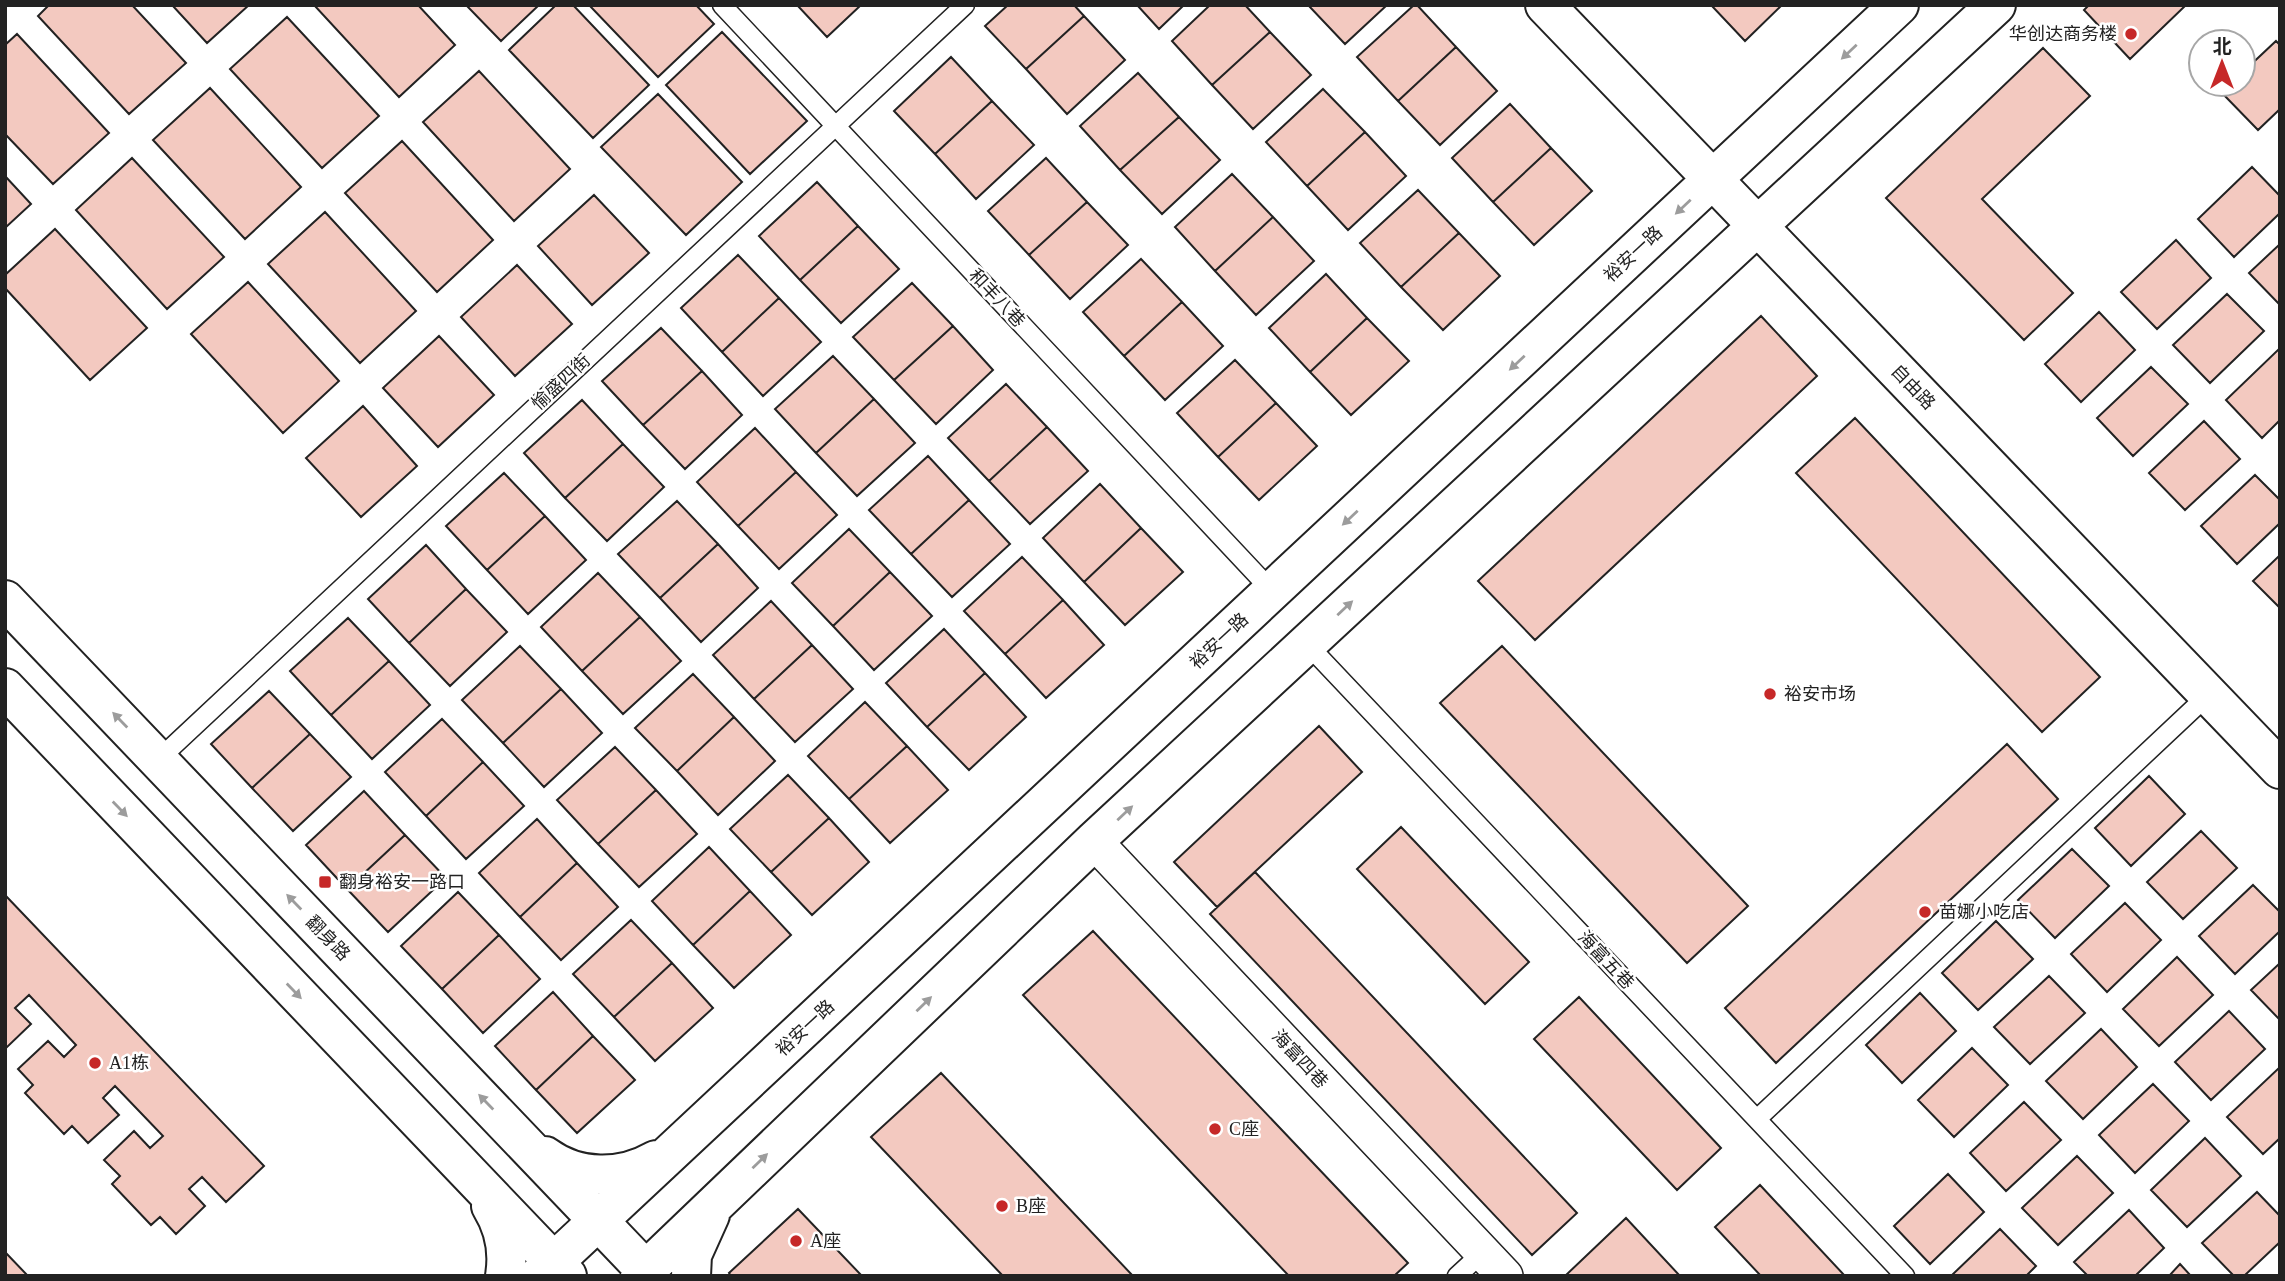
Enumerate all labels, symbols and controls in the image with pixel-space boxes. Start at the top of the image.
place label: 华创达商务楼 [2009,24,2117,44]
marker: 华创达商务楼 [2123,26,2139,42]
north arrow [2187,28,2257,98]
text: 北 [2212,36,2232,57]
one-way arrow [1840,44,1858,60]
one-way arrow [1675,199,1692,215]
street label: 裕安一路 [1600,222,1666,286]
street label: 和丰八巷 [965,265,1029,331]
street label: 愉盛四街 [528,350,594,414]
one-way arrow [1509,354,1526,370]
street label: 自由路 [1887,361,1939,413]
one-way arrow [1342,510,1359,526]
one-way arrow [1336,601,1353,617]
street label: 裕安一路 [1186,609,1252,673]
place label: 裕安市场 [1784,684,1856,704]
marker: 裕安市场 [1762,686,1778,702]
one-way arrow [113,712,129,729]
one-way arrow [112,800,128,817]
one-way arrow [1116,805,1134,821]
place label: 翻身裕安一路口 [339,872,465,892]
marker: 翻身裕安一路口 [317,874,333,890]
one-way arrow [287,894,303,911]
place label: 苗娜小吃店 [1939,902,2029,922]
marker: 苗娜小吃店 [1917,904,1933,920]
street label: 翻身路 [302,912,354,964]
street label: 海富五巷 [1574,927,1638,993]
one-way arrow [285,982,301,999]
one-way arrow [916,995,933,1012]
street label: 裕安一路 [772,996,838,1060]
street label: 海富四巷 [1268,1026,1332,1092]
place label: A1栋 [109,1053,149,1073]
marker: A1栋 [87,1055,103,1071]
one-way arrow [478,1094,494,1111]
place label: C座 [1229,1119,1259,1139]
marker: C座 [1207,1121,1223,1137]
one-way arrow [751,1154,768,1170]
place label: B座 [1016,1196,1046,1216]
marker: B座 [994,1198,1010,1214]
place label: A座 [810,1231,841,1251]
marker: A座 [788,1233,804,1249]

